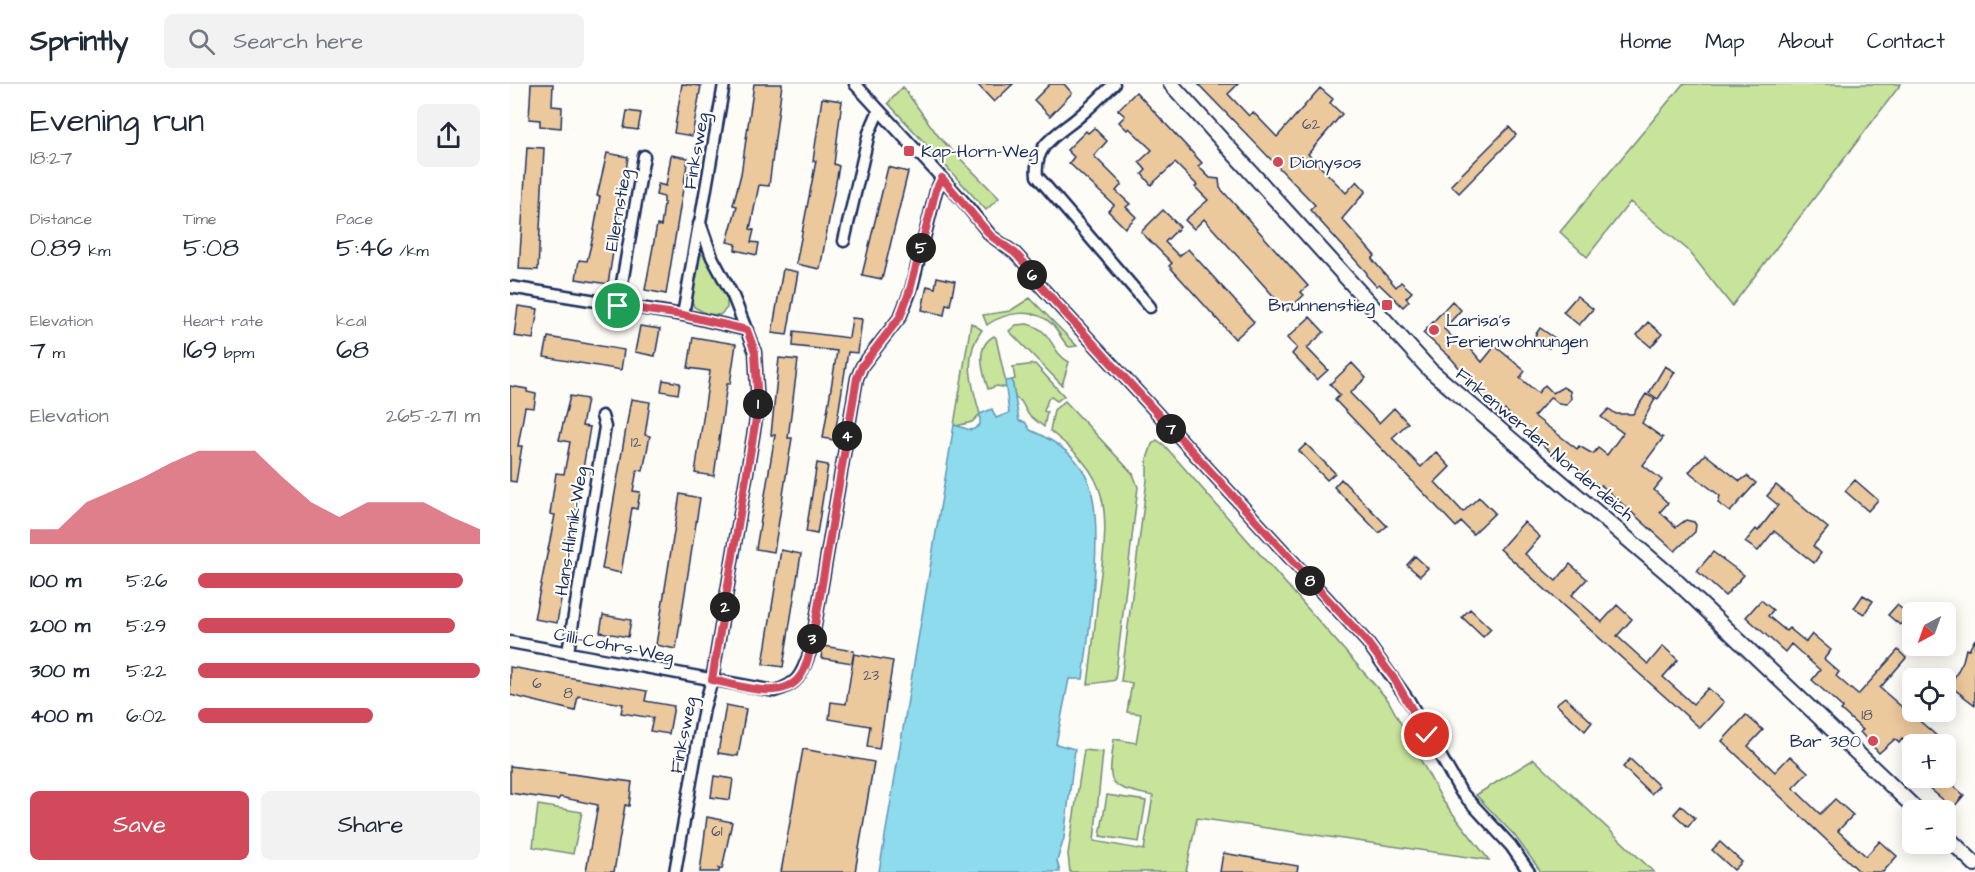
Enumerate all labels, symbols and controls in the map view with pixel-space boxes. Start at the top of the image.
search box [164,14,584,68]
text: Sprintly [30,22,128,61]
icon: search [185,25,218,58]
text: Search here [233,26,363,57]
text: Home [1620,27,1672,56]
text: Map [1705,27,1745,56]
text: About [1778,27,1834,56]
text: Contact [1867,27,1945,56]
text: Evening run [30,98,204,144]
button: share [417,104,480,167]
street label: Finksweg [677,111,717,192]
house number: 62 [1302,114,1320,135]
place label: Kap-Horn-Weg [921,139,1038,165]
text: 18:27 [30,144,73,172]
marker: Kap-Horn-Weg [902,144,916,158]
place label: Dionysos [1290,150,1362,176]
marker: Dionysos [1271,155,1285,169]
street label: Ellernstieg [599,167,639,253]
text: Distance [30,208,92,230]
text: Time [183,208,217,230]
text: Pace [336,208,373,230]
text: 0.89 [30,230,82,266]
text: 5:08 [183,230,239,266]
text: 5:46 [336,230,393,266]
pin: 5 [906,233,936,263]
text: 5 [915,237,927,259]
text: km [82,240,110,262]
text: /km [393,240,429,262]
pin: 6 [1017,260,1047,290]
text: 6 [1027,264,1037,286]
pin [592,280,643,331]
icon: arrive [601,289,634,322]
place label: Brunnenstieg [1268,293,1375,319]
marker: Brunnenstieg [1380,298,1394,312]
place label: Larisa's Ferienwohnungen [1446,308,1588,355]
text: Elevation [30,310,93,332]
text: Heart rate [183,310,263,332]
text: kcal [336,310,367,332]
marker: Larisa's Ferienwohnungen [1427,323,1441,337]
text: 7 [30,332,46,368]
text: 169 [183,332,217,368]
text: 68 [336,332,369,368]
text: m [46,342,65,364]
text: bpm [217,342,254,364]
street label: Finkenwerder Norderdeich [1450,362,1640,527]
pin: 1 [743,389,773,419]
text: 1 [757,393,759,415]
text: Elevation [30,402,109,430]
text: 265–271 m [386,402,480,430]
pin: 7 [1156,414,1186,444]
text: 7 [1166,418,1176,440]
pin: 4 [832,421,862,451]
text: 4 [842,425,852,447]
house number: 12 [631,432,642,453]
street label: Hans-Hinnik-Weg [549,465,595,598]
pin: 8 [1295,566,1325,596]
text: 100 m [30,567,81,595]
text: 5:26 [126,567,167,595]
text: 8 [1305,570,1315,592]
pin: 2 [710,592,740,622]
text: 2 [720,596,730,618]
north arrow [1902,602,1956,656]
map controls [1902,602,1956,854]
text: 200 m [30,612,90,640]
text: 5:29 [126,612,166,640]
street label: Cilli-Cohrs-Weg [552,622,676,670]
pin: 3 [797,624,827,654]
text: 3 [808,628,816,650]
text: 300 m [30,657,89,685]
text: 5:22 [126,657,166,685]
house number: 23 [863,665,879,686]
button: locate [1902,668,1956,722]
house number: 6 [532,673,542,694]
house number: 8 [563,683,573,704]
street label: Finksweg [664,694,704,776]
text: 400 m [30,702,92,730]
text: 6:02 [126,702,166,730]
house number: 18 [1861,705,1873,726]
pin [1401,709,1452,760]
icon: check [1410,718,1443,751]
place label: Bar 380 [1790,729,1861,754]
marker: Bar 380 [1866,734,1880,748]
button: + [1902,734,1956,788]
button: Save [30,791,249,860]
button: Share [261,791,480,860]
button: − [1902,800,1956,854]
house number: 61 [711,821,723,842]

